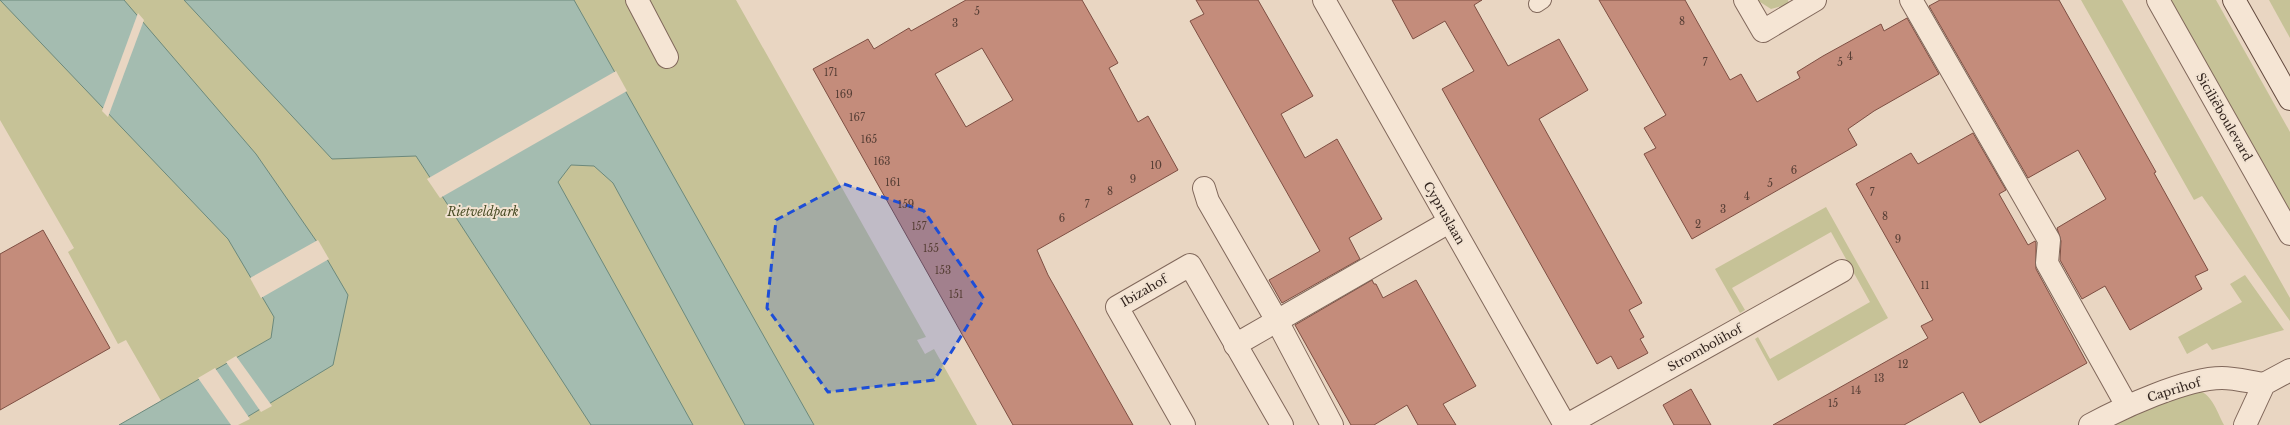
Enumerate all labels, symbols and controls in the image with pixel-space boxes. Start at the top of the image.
house number: 5 [974,5,980,18]
house number: 8 [1679,15,1685,28]
house number: 3 [952,17,958,30]
house number: 4 [1847,50,1853,63]
house number: 7 [1702,56,1708,69]
house number: 5 [1837,56,1843,69]
house number: 171 [824,66,838,79]
street label: Siciliëboulevard [2193,70,2256,163]
house number: 169 [835,88,853,101]
house number: 167 [849,111,866,124]
house number: 165 [861,133,878,146]
house number: 163 [873,155,891,168]
house number: 10 [1150,159,1162,172]
house number: 6 [1791,164,1797,177]
house number: 9 [1130,173,1136,186]
house number: 161 [885,176,901,189]
house number: 5 [1767,177,1773,190]
street label: Cypruslaan [1420,179,1468,247]
house number: 8 [1107,185,1113,198]
house number: 7 [1869,186,1875,199]
house number: 4 [1744,190,1750,203]
house number: 159 [898,198,914,211]
house number: 7 [1084,198,1090,211]
house number: 3 [1720,203,1726,216]
park label: Rietveldpark [446,204,519,219]
house number: 8 [1882,210,1888,223]
house number: 6 [1059,212,1065,225]
house number: 2 [1695,218,1701,231]
house number: 157 [911,220,928,233]
house number: 9 [1895,233,1901,246]
house number: 155 [923,242,939,255]
house number: 153 [935,264,951,277]
street label: Ibizahof [1118,270,1171,310]
house number: 11 [1921,279,1929,292]
house number: 151 [949,288,963,301]
street label: Strombolihof [1665,320,1747,374]
house number: 12 [1898,358,1908,371]
house number: 13 [1874,372,1884,385]
street label: Caprihof [2145,374,2204,405]
house number: 14 [1851,384,1861,397]
house number: 15 [1828,397,1838,410]

